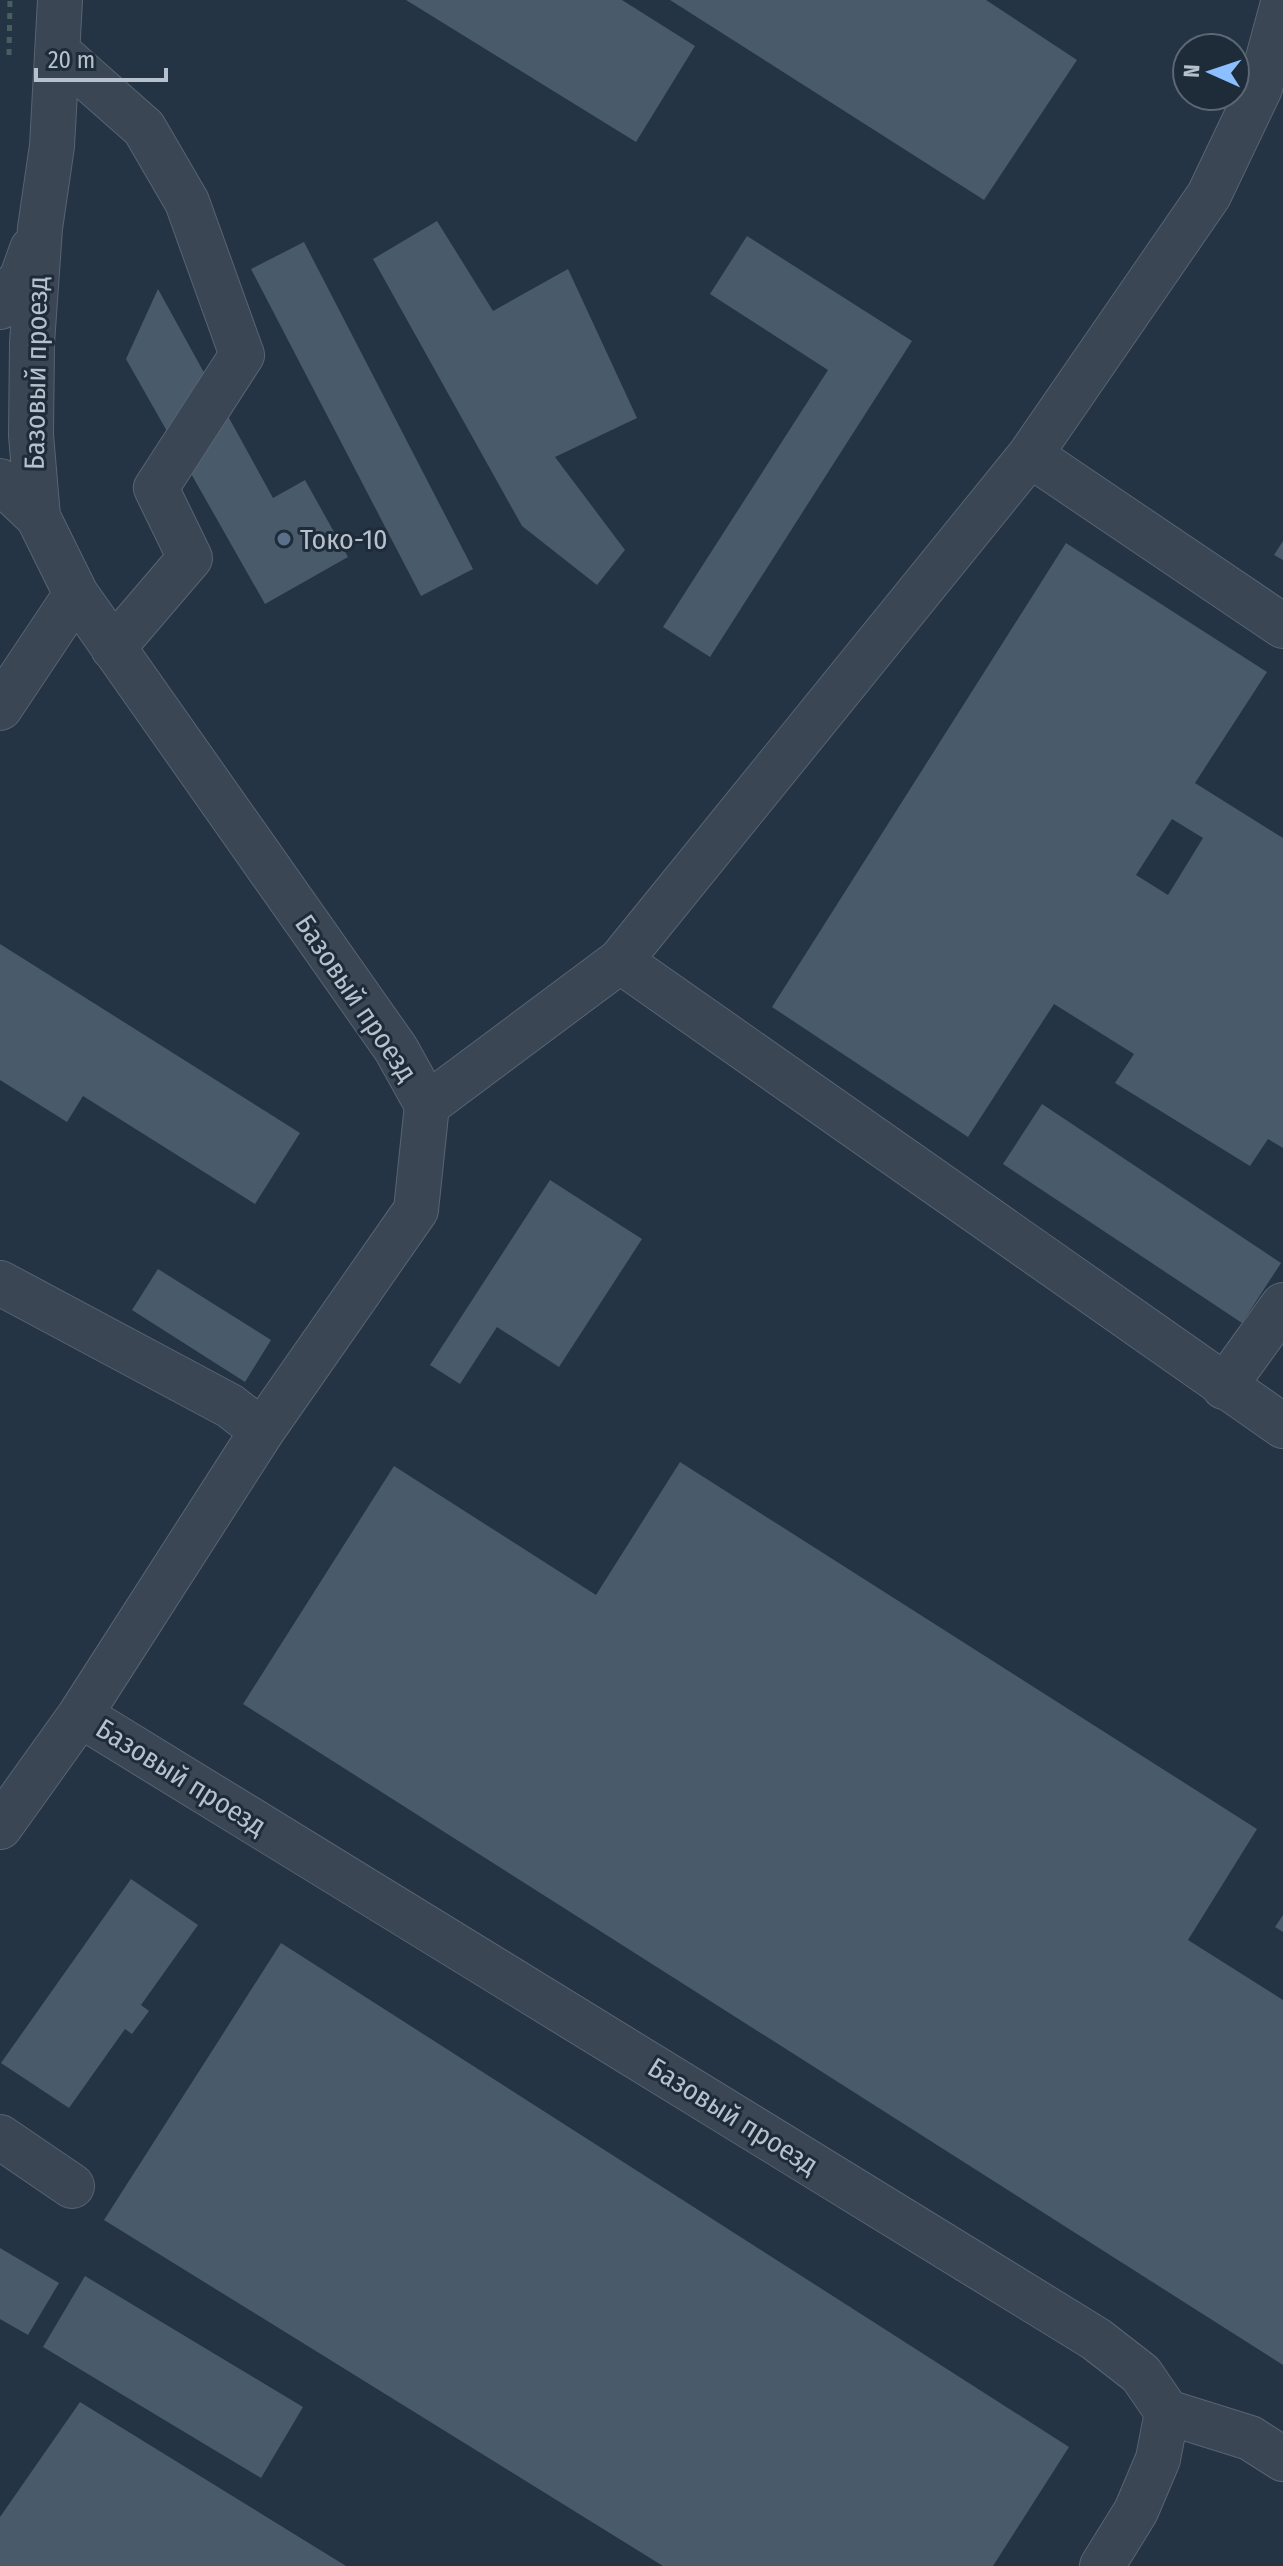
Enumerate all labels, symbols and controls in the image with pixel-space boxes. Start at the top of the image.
scale bar [36,32,166,82]
north arrow [1171,32,1251,112]
text: 20 m [48,46,95,74]
text: N [1178,64,1205,78]
street label: Базовый проезд [18,276,54,470]
place label: Токо-10 [300,523,388,556]
marker: Токо-10 [275,530,293,548]
street label: Базовый проезд [288,908,424,1088]
street label: Базовый проезд [90,1712,272,1842]
street label: Базовый проезд [642,2051,824,2181]

